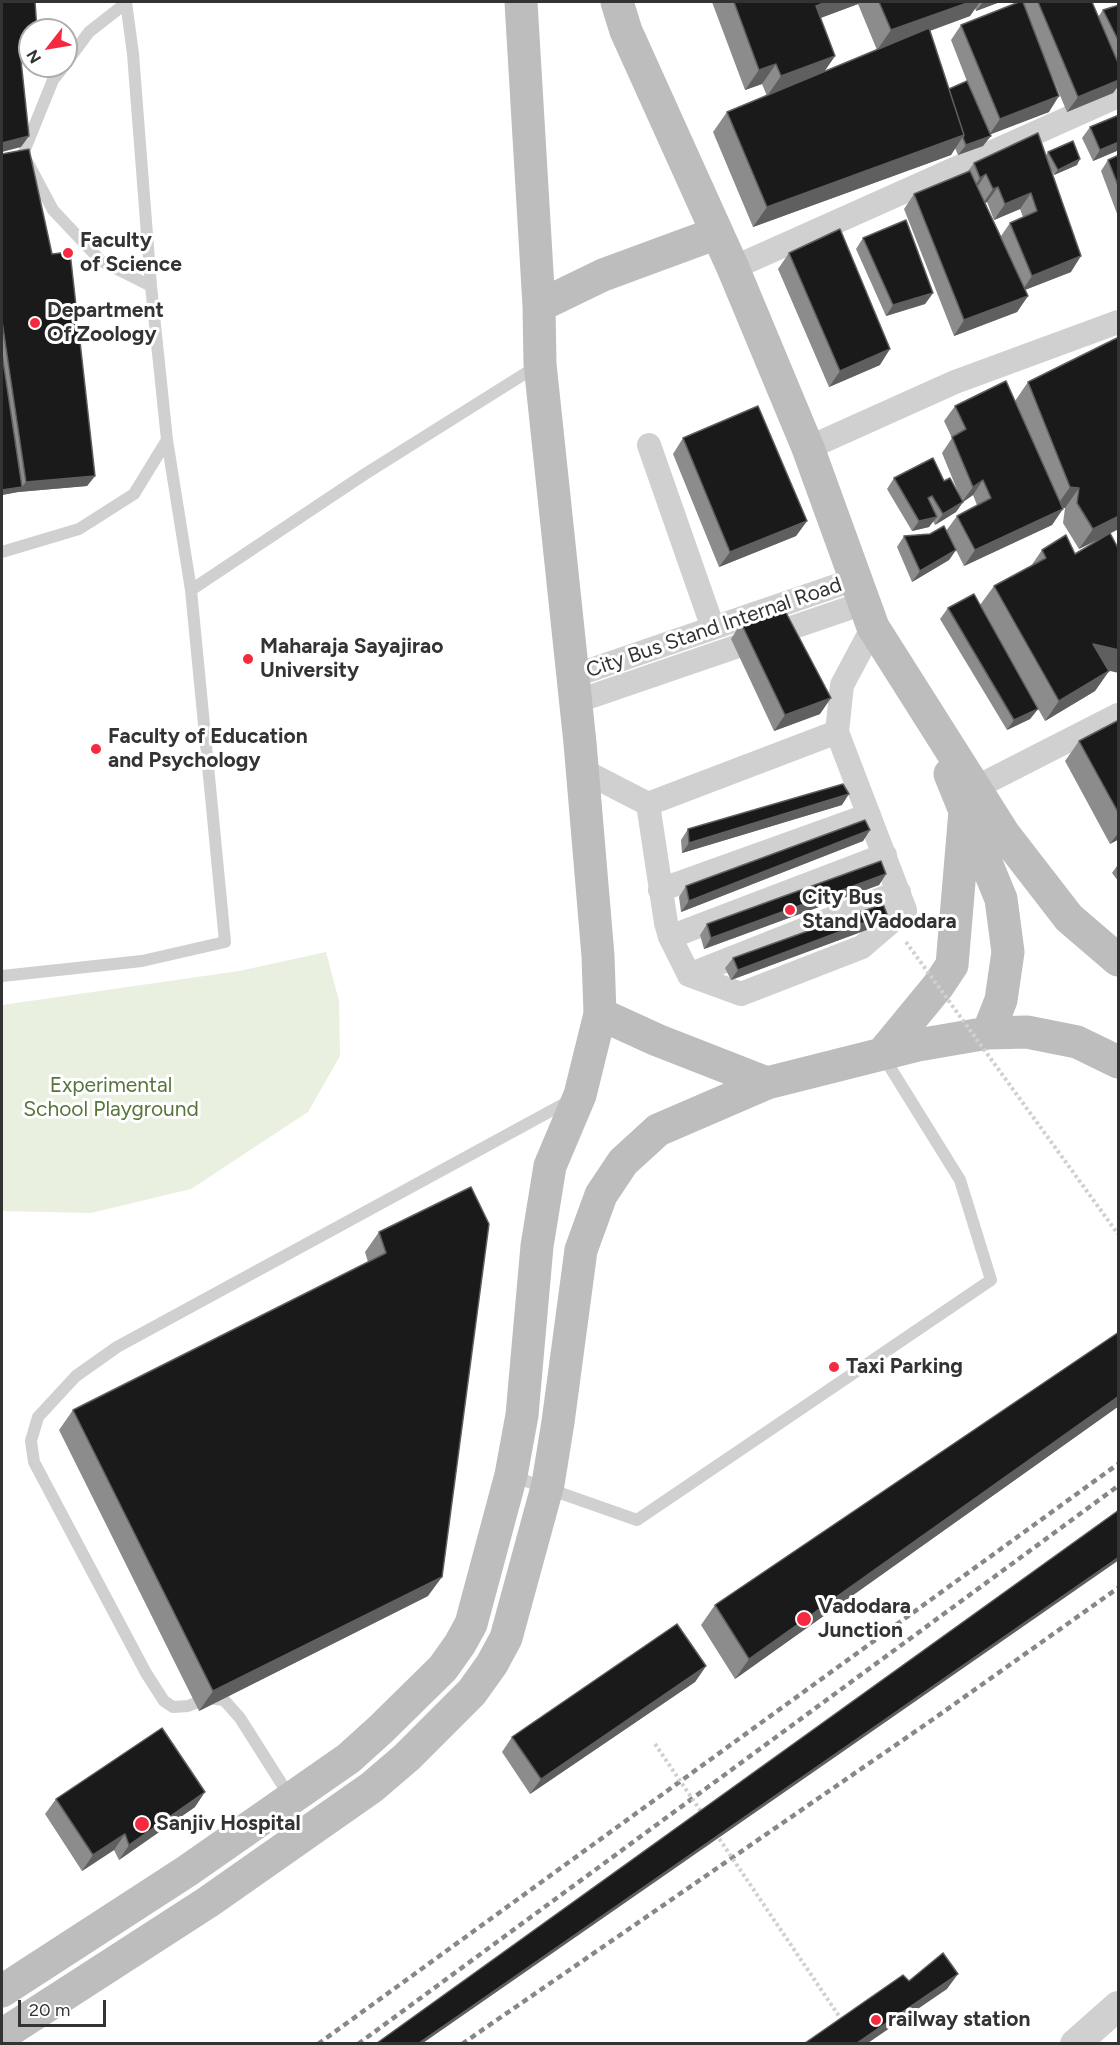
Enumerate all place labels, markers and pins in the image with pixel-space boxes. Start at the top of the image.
place label: Faculty of Science [80,228,182,278]
marker: Faculty of Science [61,246,75,260]
place label: Department Of Zoology [47,298,164,348]
marker: Department Of Zoology [28,316,42,330]
place label: Maharaja Sayajirao University [260,634,443,684]
marker: Maharaja Sayajirao University [241,652,255,666]
place label: Faculty of Education and Psychology [108,724,308,774]
marker: Faculty of Education and Psychology [89,742,103,756]
place label: City Bus Stand Vadodara [802,885,957,935]
marker: City Bus Stand Vadodara [783,903,797,917]
place label: Taxi Parking [846,1354,963,1380]
marker: Taxi Parking [827,1360,841,1374]
place label: Vadodara Junction [818,1594,911,1644]
marker: Vadodara Junction [795,1610,813,1628]
place label: Sanjiv Hospital [156,1811,301,1837]
marker: Sanjiv Hospital [133,1815,151,1833]
place label: railway station [888,2007,1030,2033]
marker: railway station [869,2013,883,2027]

